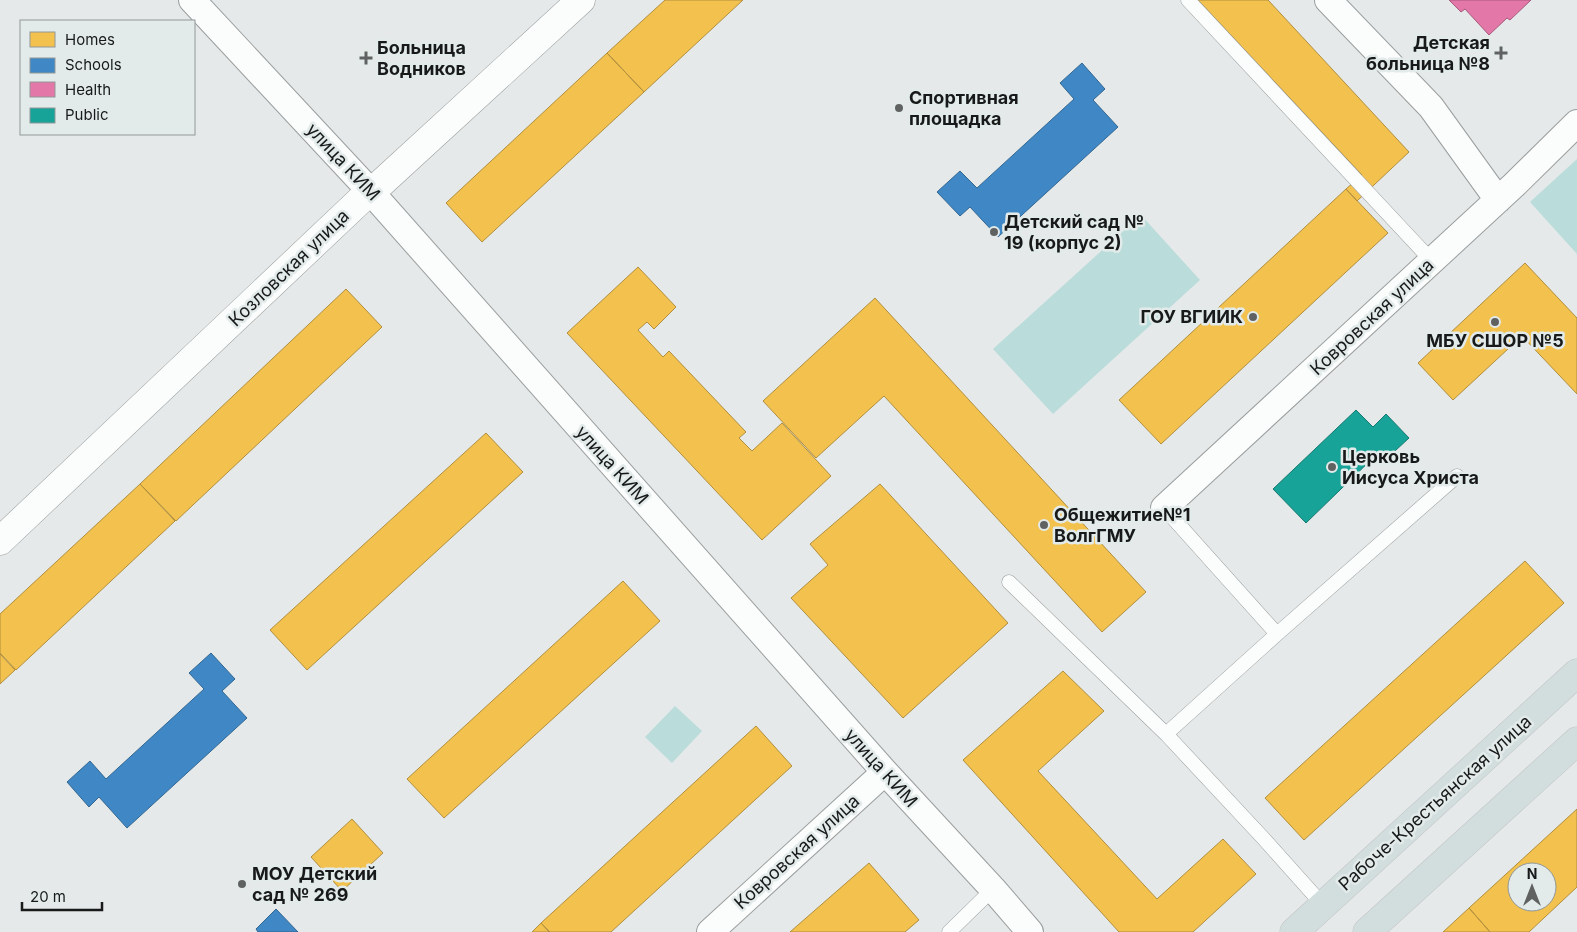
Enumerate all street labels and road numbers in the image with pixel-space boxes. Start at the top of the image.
street label: улица КИМ [302,119,385,205]
street label: Козловская улица [224,205,353,330]
street label: Ковровская улица [1306,254,1438,379]
street label: улица КИМ [572,421,653,508]
street label: Рабоче-Крестьянская улица [1334,711,1535,895]
street label: улица КИМ [841,724,922,811]
street label: Ковровская улица [730,790,863,913]

